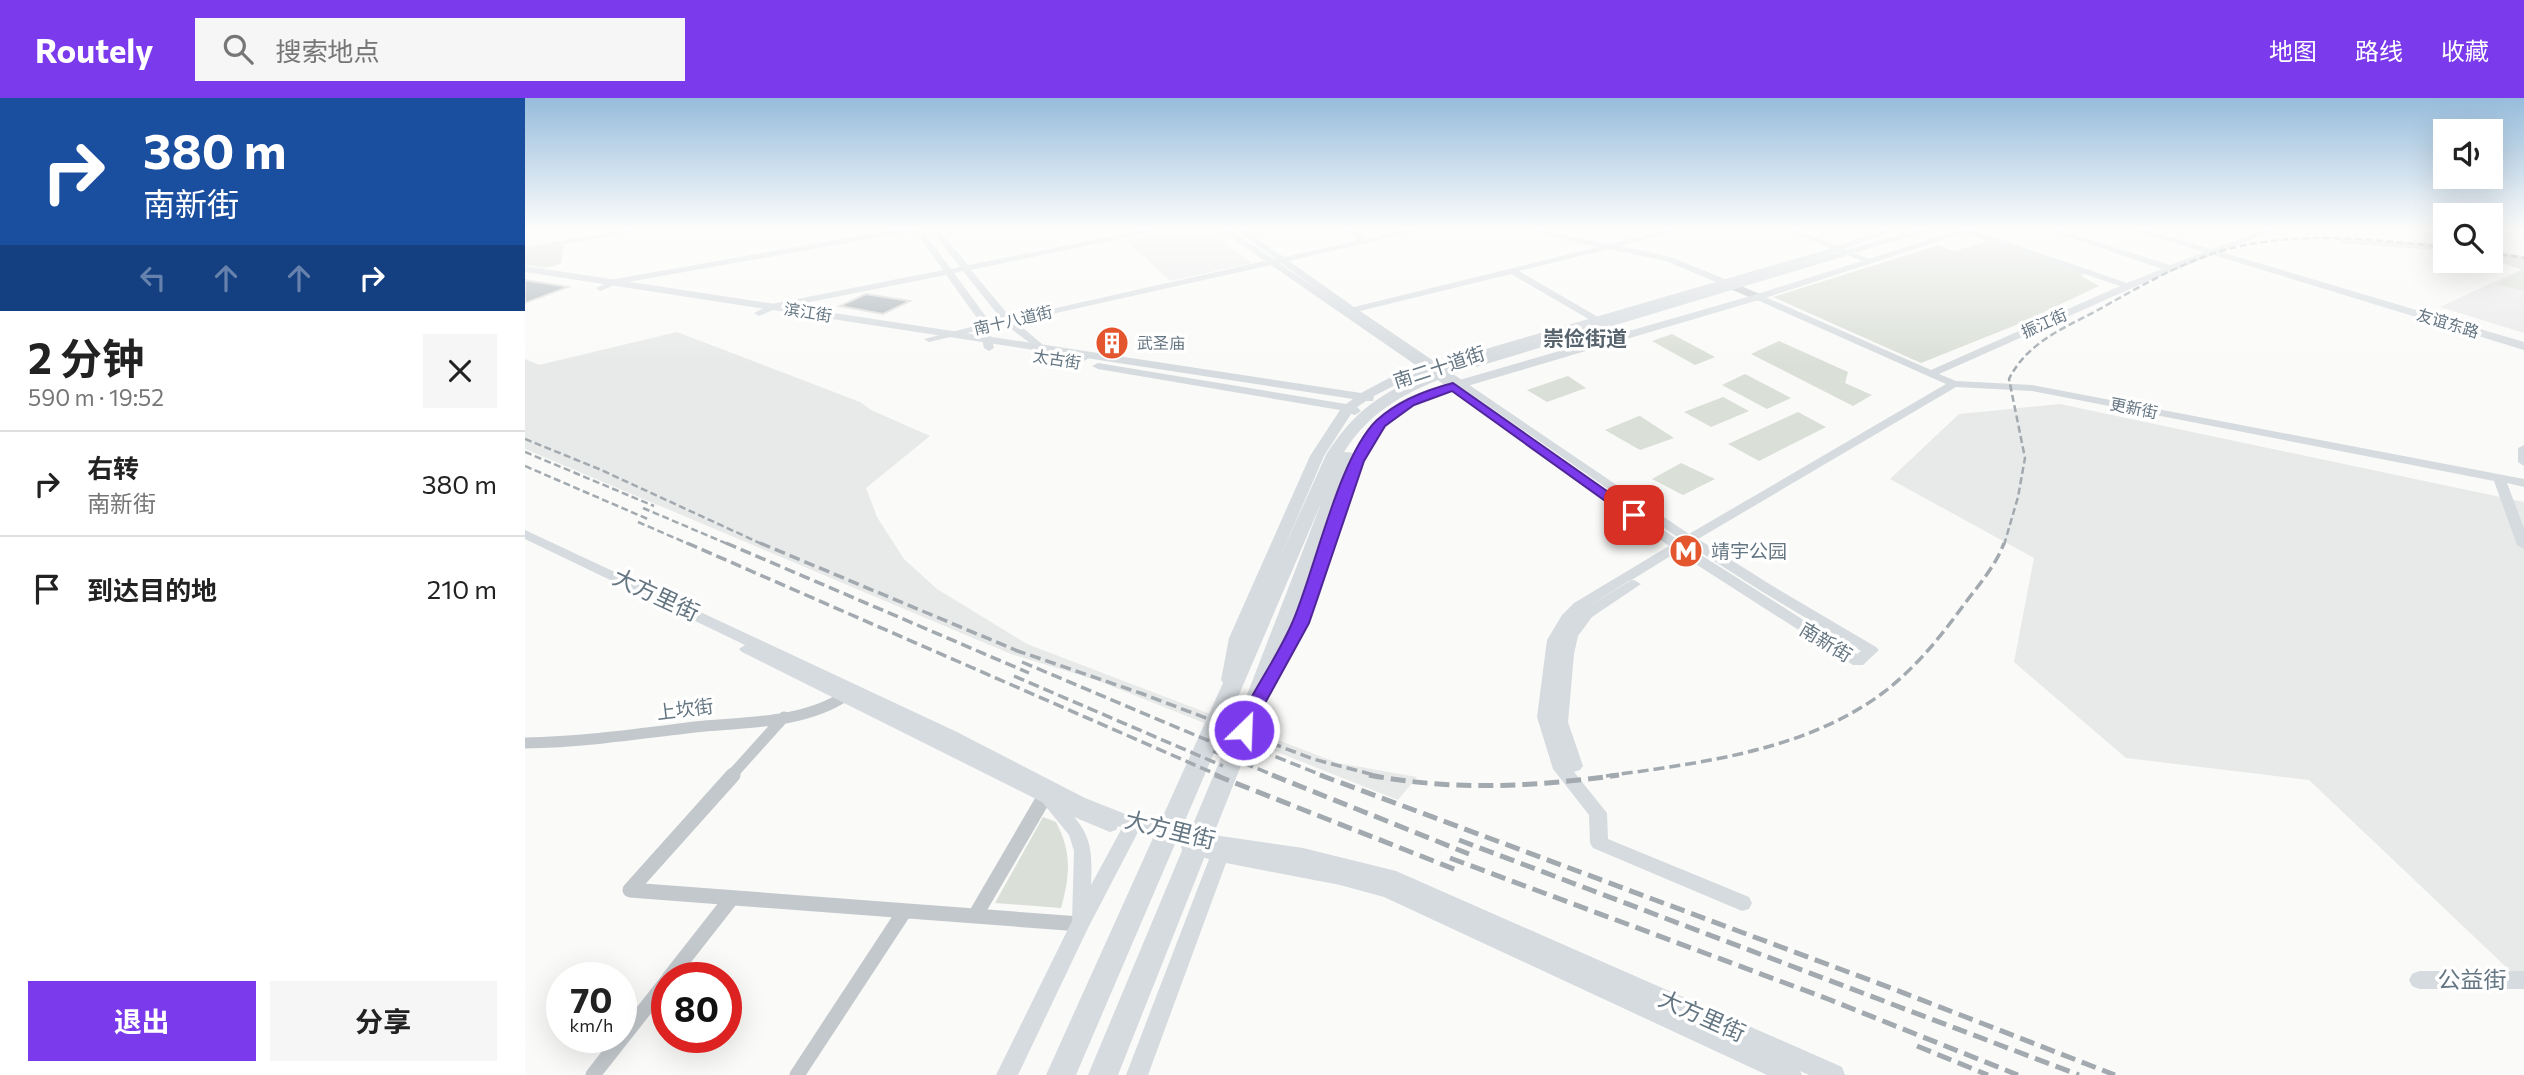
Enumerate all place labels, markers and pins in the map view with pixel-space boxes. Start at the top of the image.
building icon: 武圣庙 [1093,324,1131,362]
place label: 武圣庙 [1137,333,1185,352]
pin [1604,485,1664,545]
metro station icon: 靖宇公园 [1667,532,1705,570]
place label: 靖宇公园 [1711,539,1787,562]

